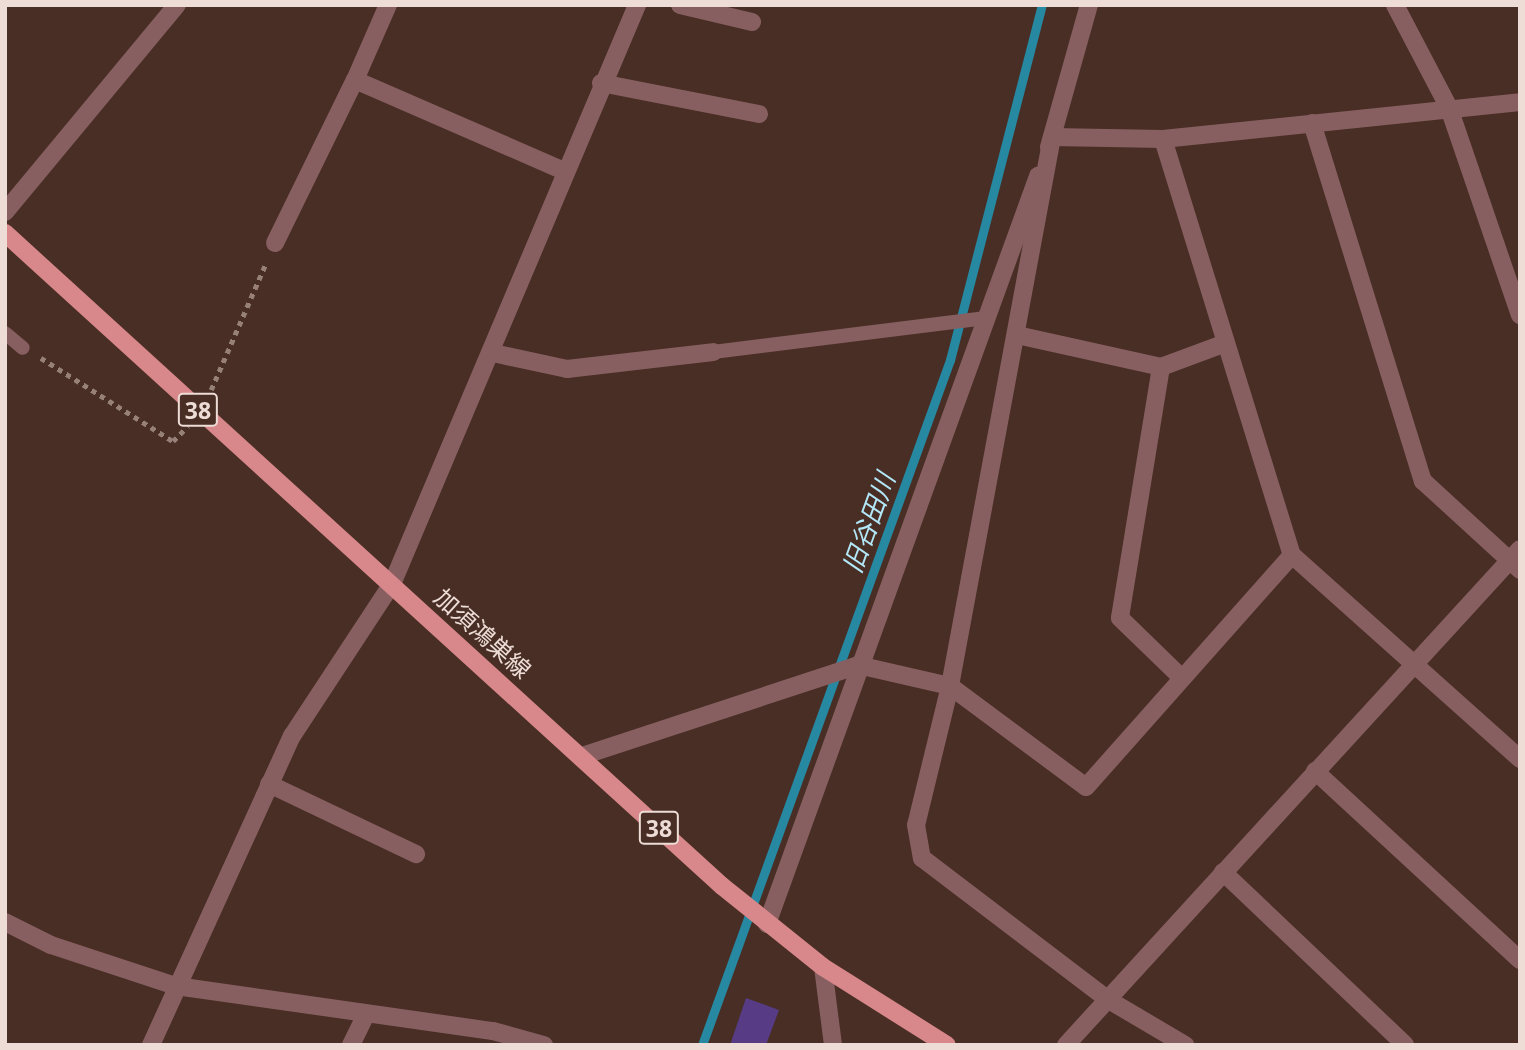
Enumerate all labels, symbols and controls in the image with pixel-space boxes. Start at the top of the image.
road number: 38 [177,390,219,430]
water label: 旧谷田川 [837,469,901,577]
street label: 加須鴻巣線 [429,582,537,684]
road number: 38 [638,808,680,848]

